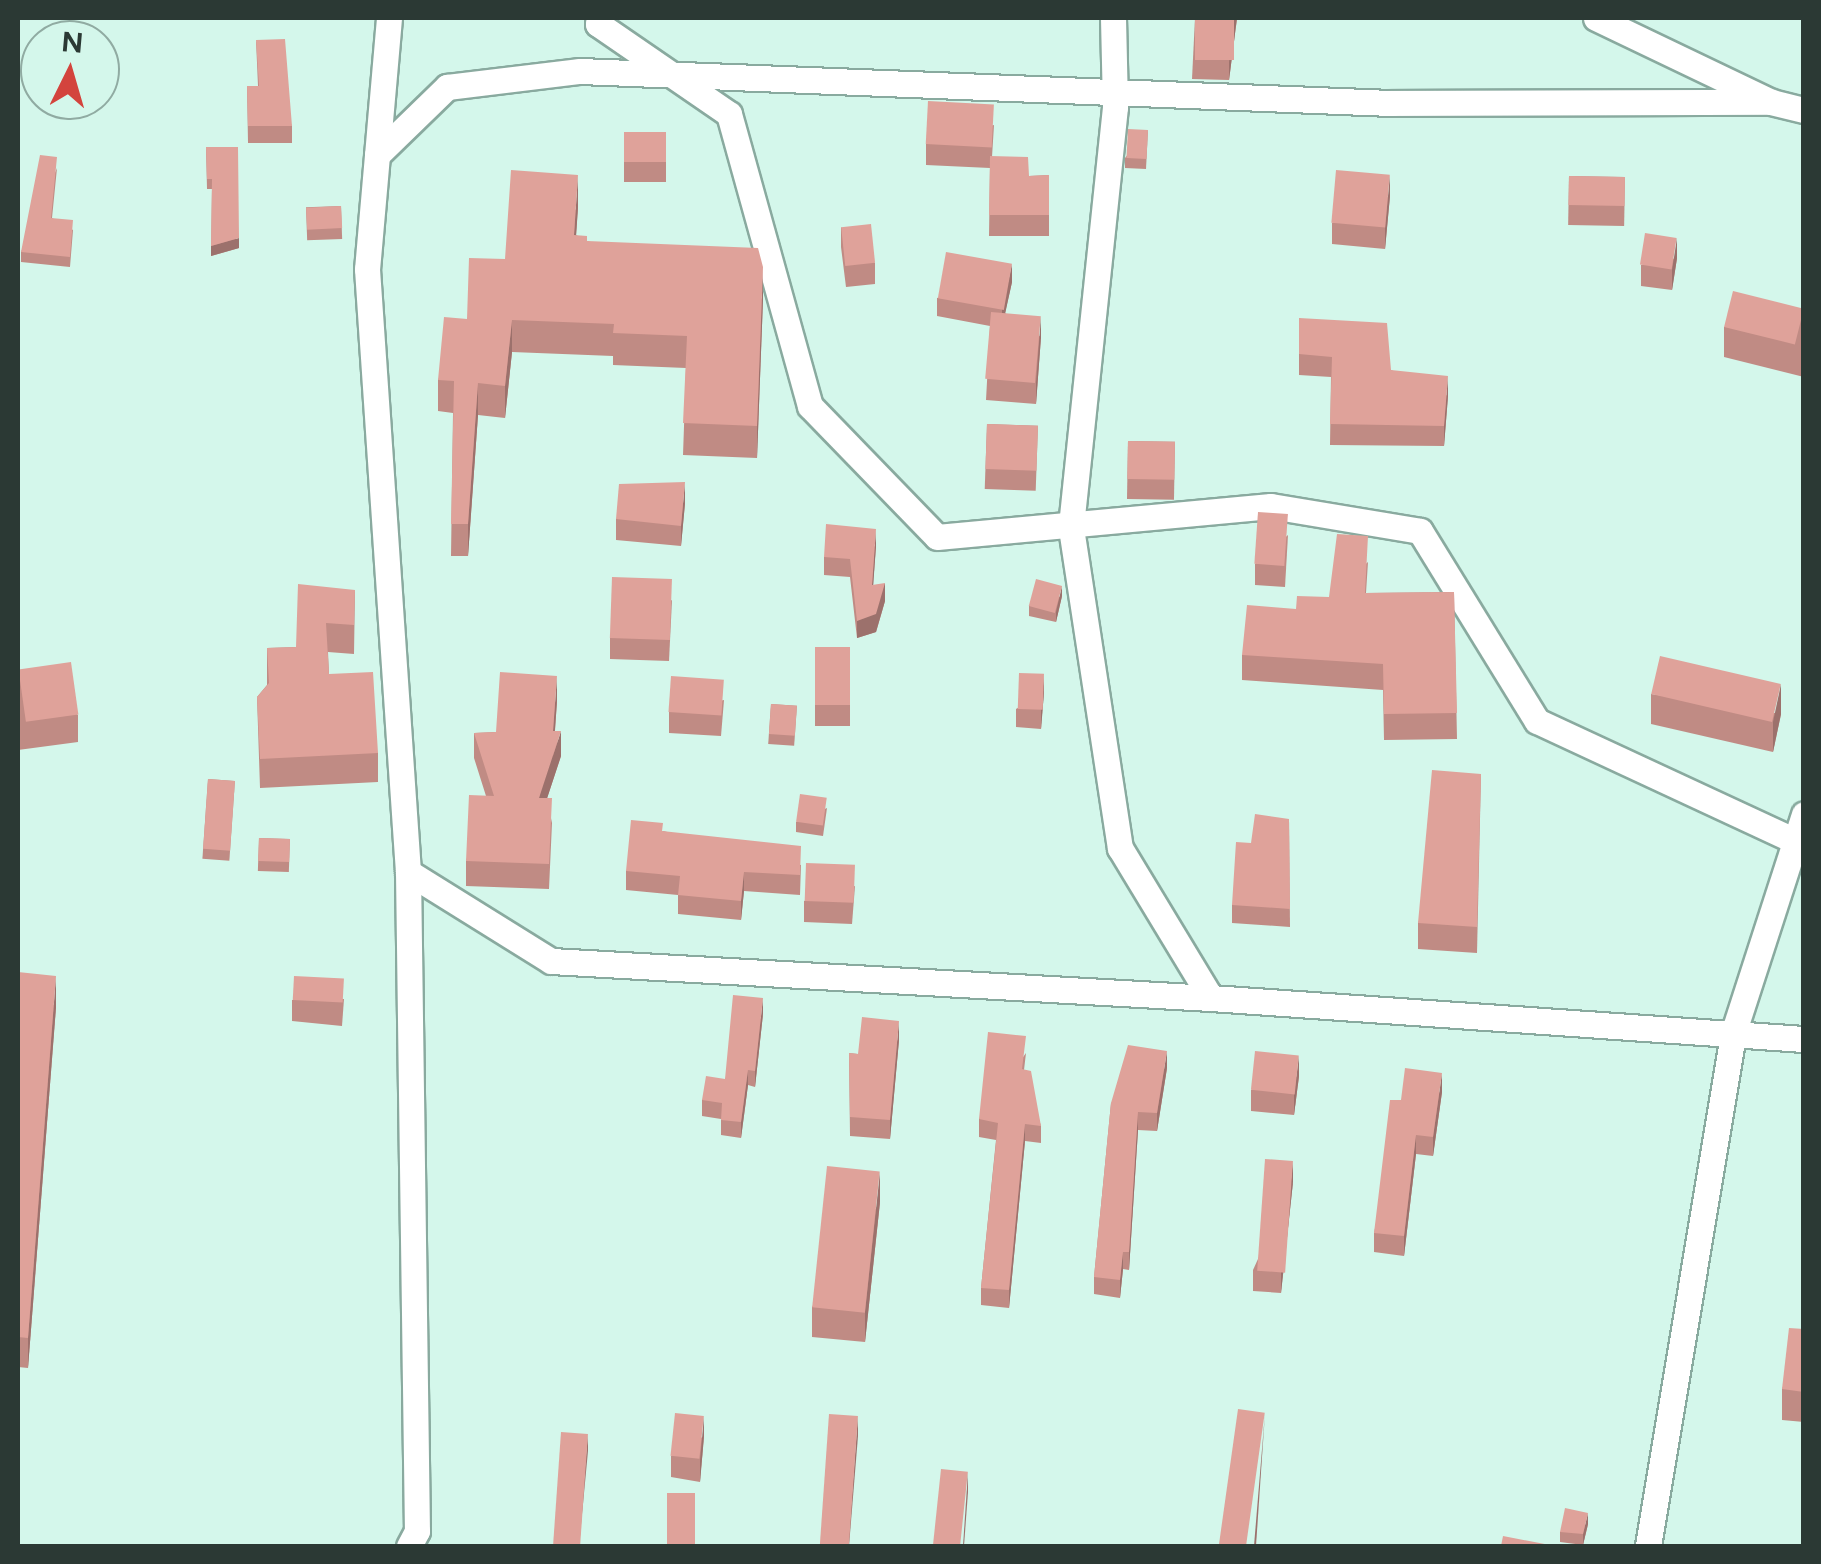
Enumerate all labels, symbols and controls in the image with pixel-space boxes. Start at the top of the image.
north arrow [20,20,120,120]
text: N [60,24,85,60]

